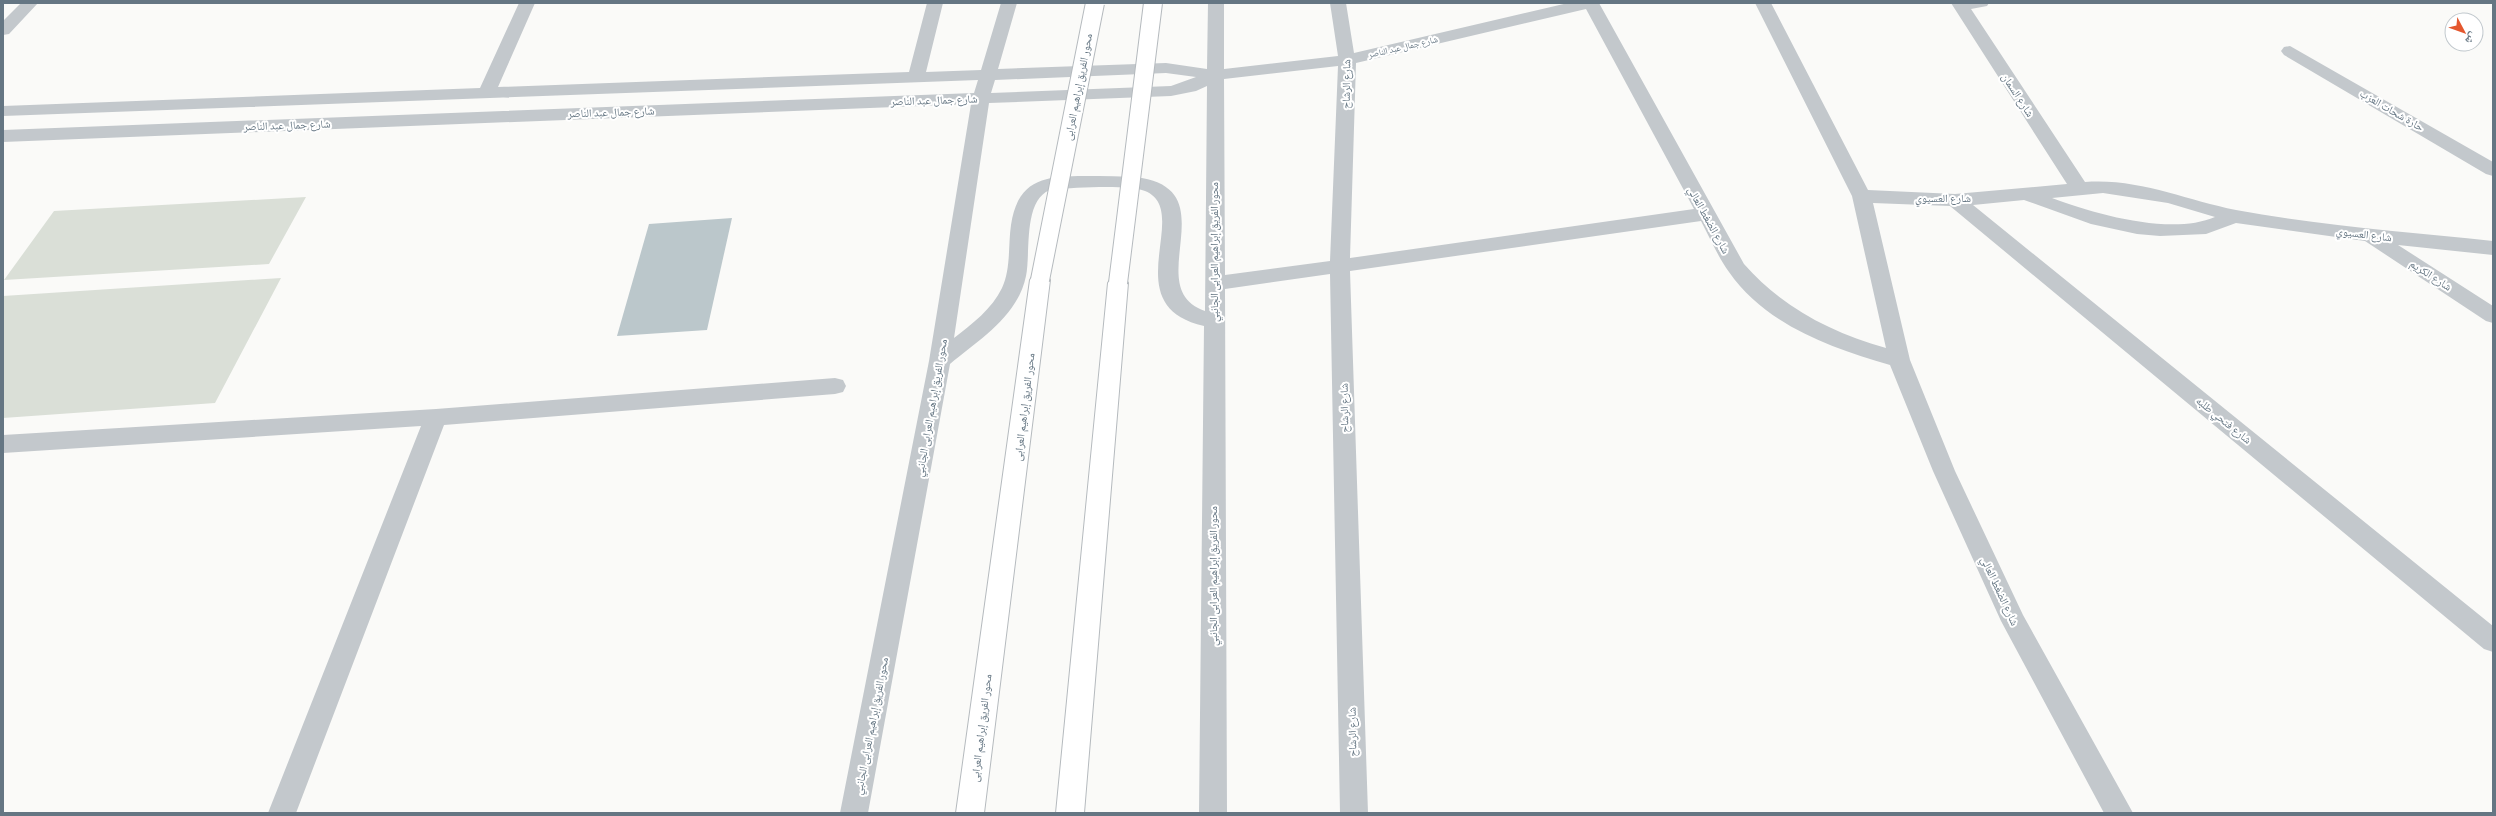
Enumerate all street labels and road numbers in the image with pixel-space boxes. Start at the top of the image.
street label: محور الفريق إبراهيم العرابى [1060,32,1096,142]
street label: شارع جمال عبد الناصر [1366,32,1439,61]
street label: شارع الرشاح [1338,59,1354,109]
street label: شارع السمان [1998,70,2038,120]
street label: حارة شحات العزب [2357,85,2427,135]
street label: شارع جمال عبد الناصر [889,90,978,110]
street label: شارع جمال عبد الناصر [566,102,655,122]
street label: شارع جمال عبد الناصر [242,115,331,135]
street label: محور الفريق إبراهيم العرابى الجانبي [1206,182,1223,322]
street label: شارع الضغط العالي [1683,184,1734,257]
street label: شارع العسيوي [1915,190,1971,207]
street label: شارع العسيوي [2335,223,2393,246]
street label: شارع الكريم [2407,255,2455,295]
street label: محور الفريق إبراهيم العرابى الجانبي [911,338,952,478]
street label: محور الفريق إبراهيم العرابى [1009,352,1039,462]
street label: شارع الرشاح [1336,383,1352,433]
street label: شارع فتحي طلبه [2192,393,2255,448]
street label: محور الفريق إبراهيم العرابى الجانبي [1205,506,1222,646]
street label: شارع الضغط العالي [1976,554,2023,628]
street label: محور الفريق إبراهيم العرابى الجانبي [850,656,893,796]
street label: محور الفريق إبراهيم العرابى [966,673,996,783]
street label: شارع الرشاح [1344,707,1360,757]

